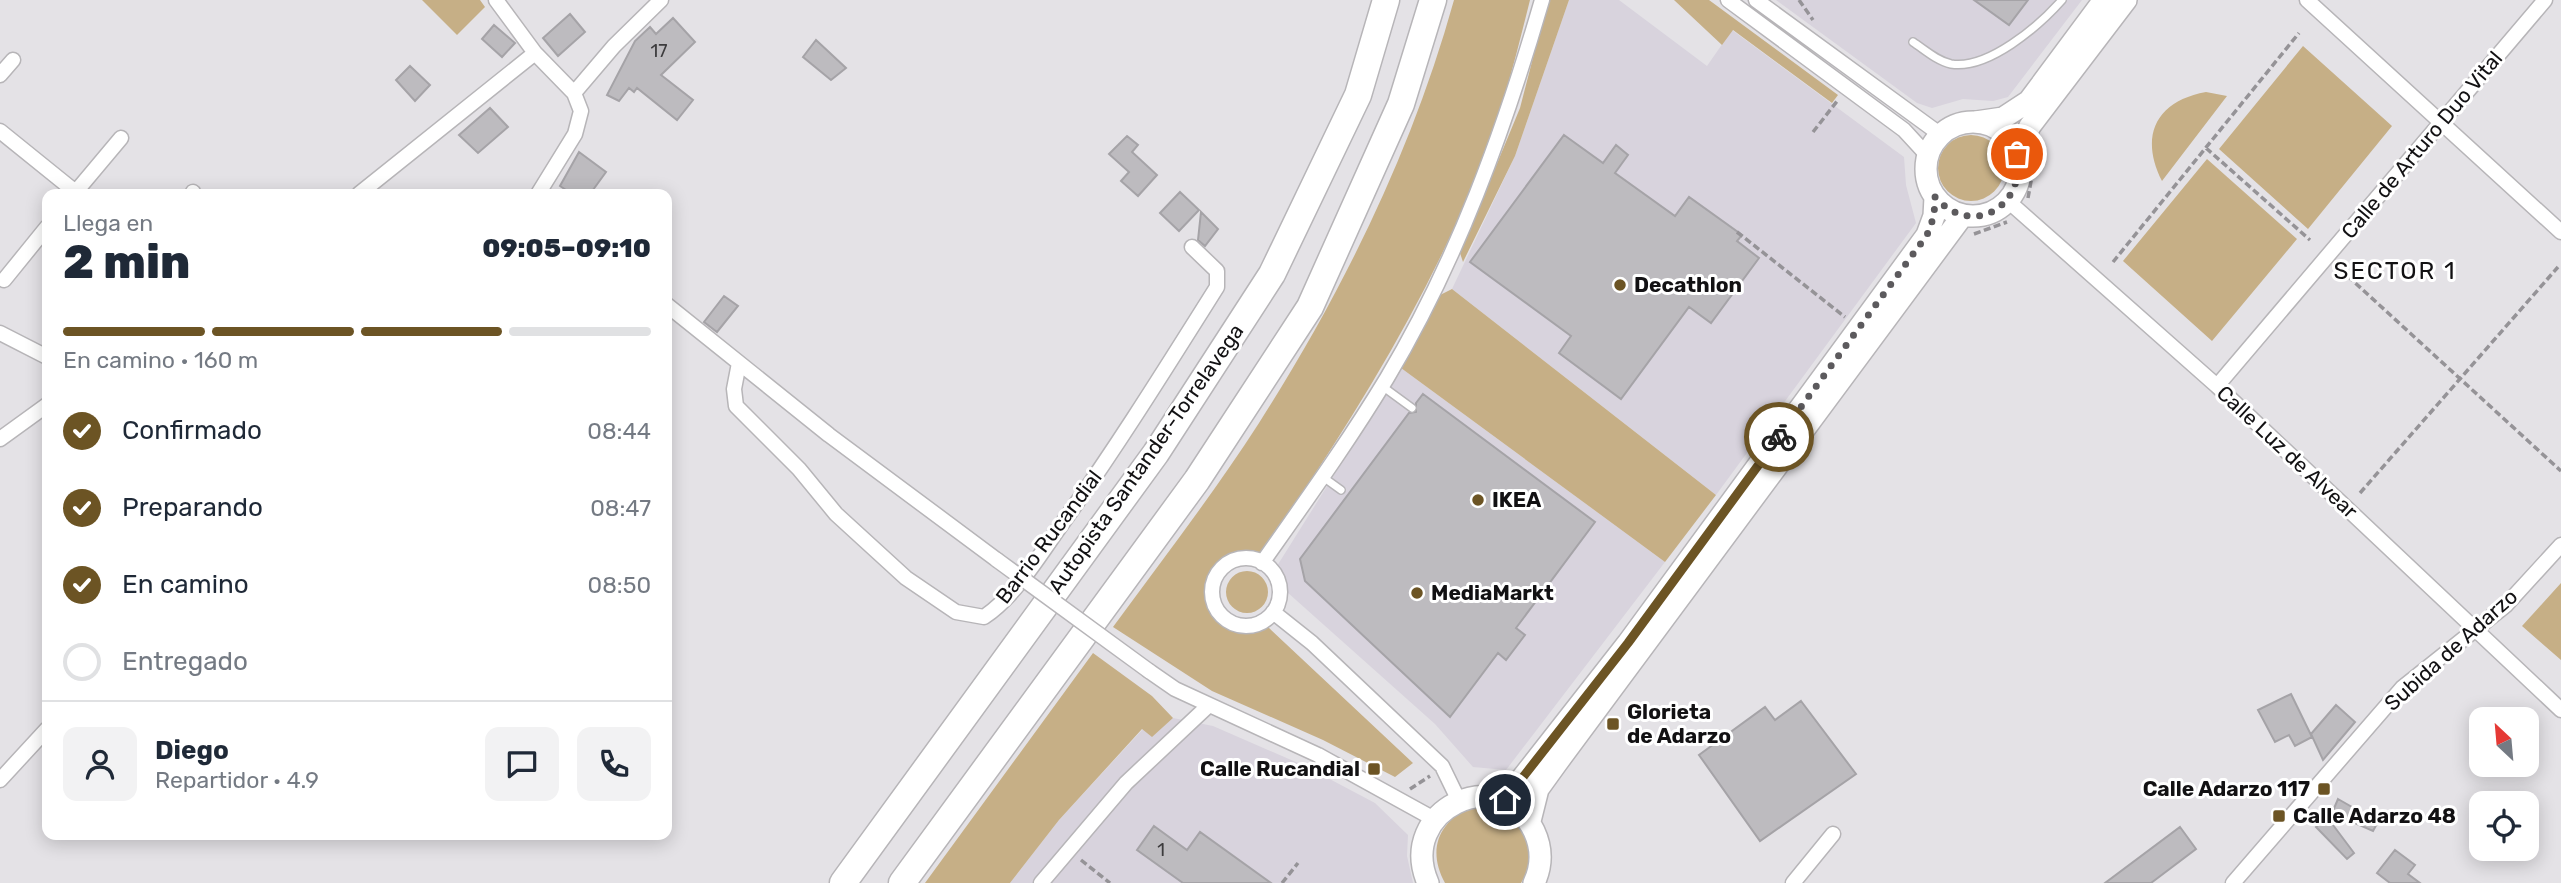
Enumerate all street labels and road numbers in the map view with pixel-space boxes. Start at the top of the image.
street label: Calle de Arturo Duo Vital [2336,46,2507,243]
street label: Autopista Santander-Torrelavega [1043,319,1249,598]
street label: Calle Luz de Alvear [2212,380,2363,523]
street label: Barrio Rucandial [990,465,1107,608]
street label: Subida de Adarzo [2379,583,2522,716]

